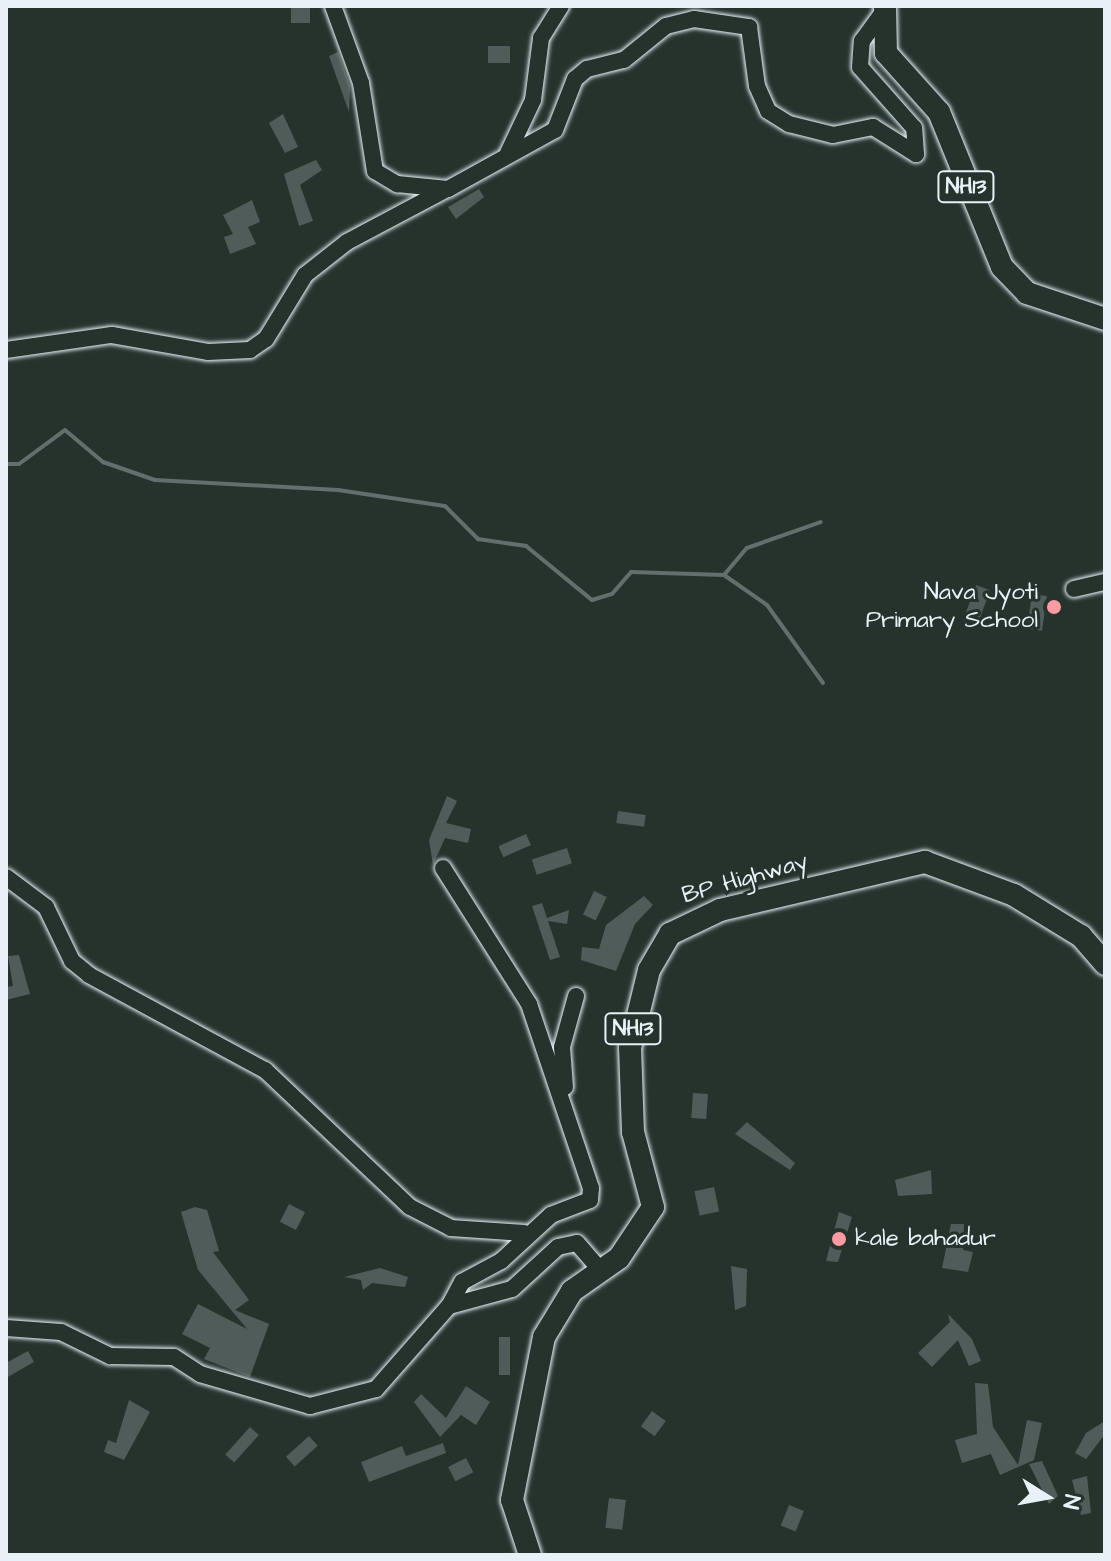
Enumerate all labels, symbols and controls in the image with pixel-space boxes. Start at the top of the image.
road number: NH13 [936,169,996,205]
place label: Nava Jyoti Primary School [866,579,1038,635]
marker: Nava Jyoti Primary School [1045,598,1063,616]
street label: BP Highway [679,847,811,911]
road number: NH13 [603,1011,663,1047]
place label: kale bahadur [855,1225,996,1253]
marker: kale bahadur [830,1230,848,1248]
north arrow [1007,1457,1087,1537]
text: N [1055,1492,1088,1511]

